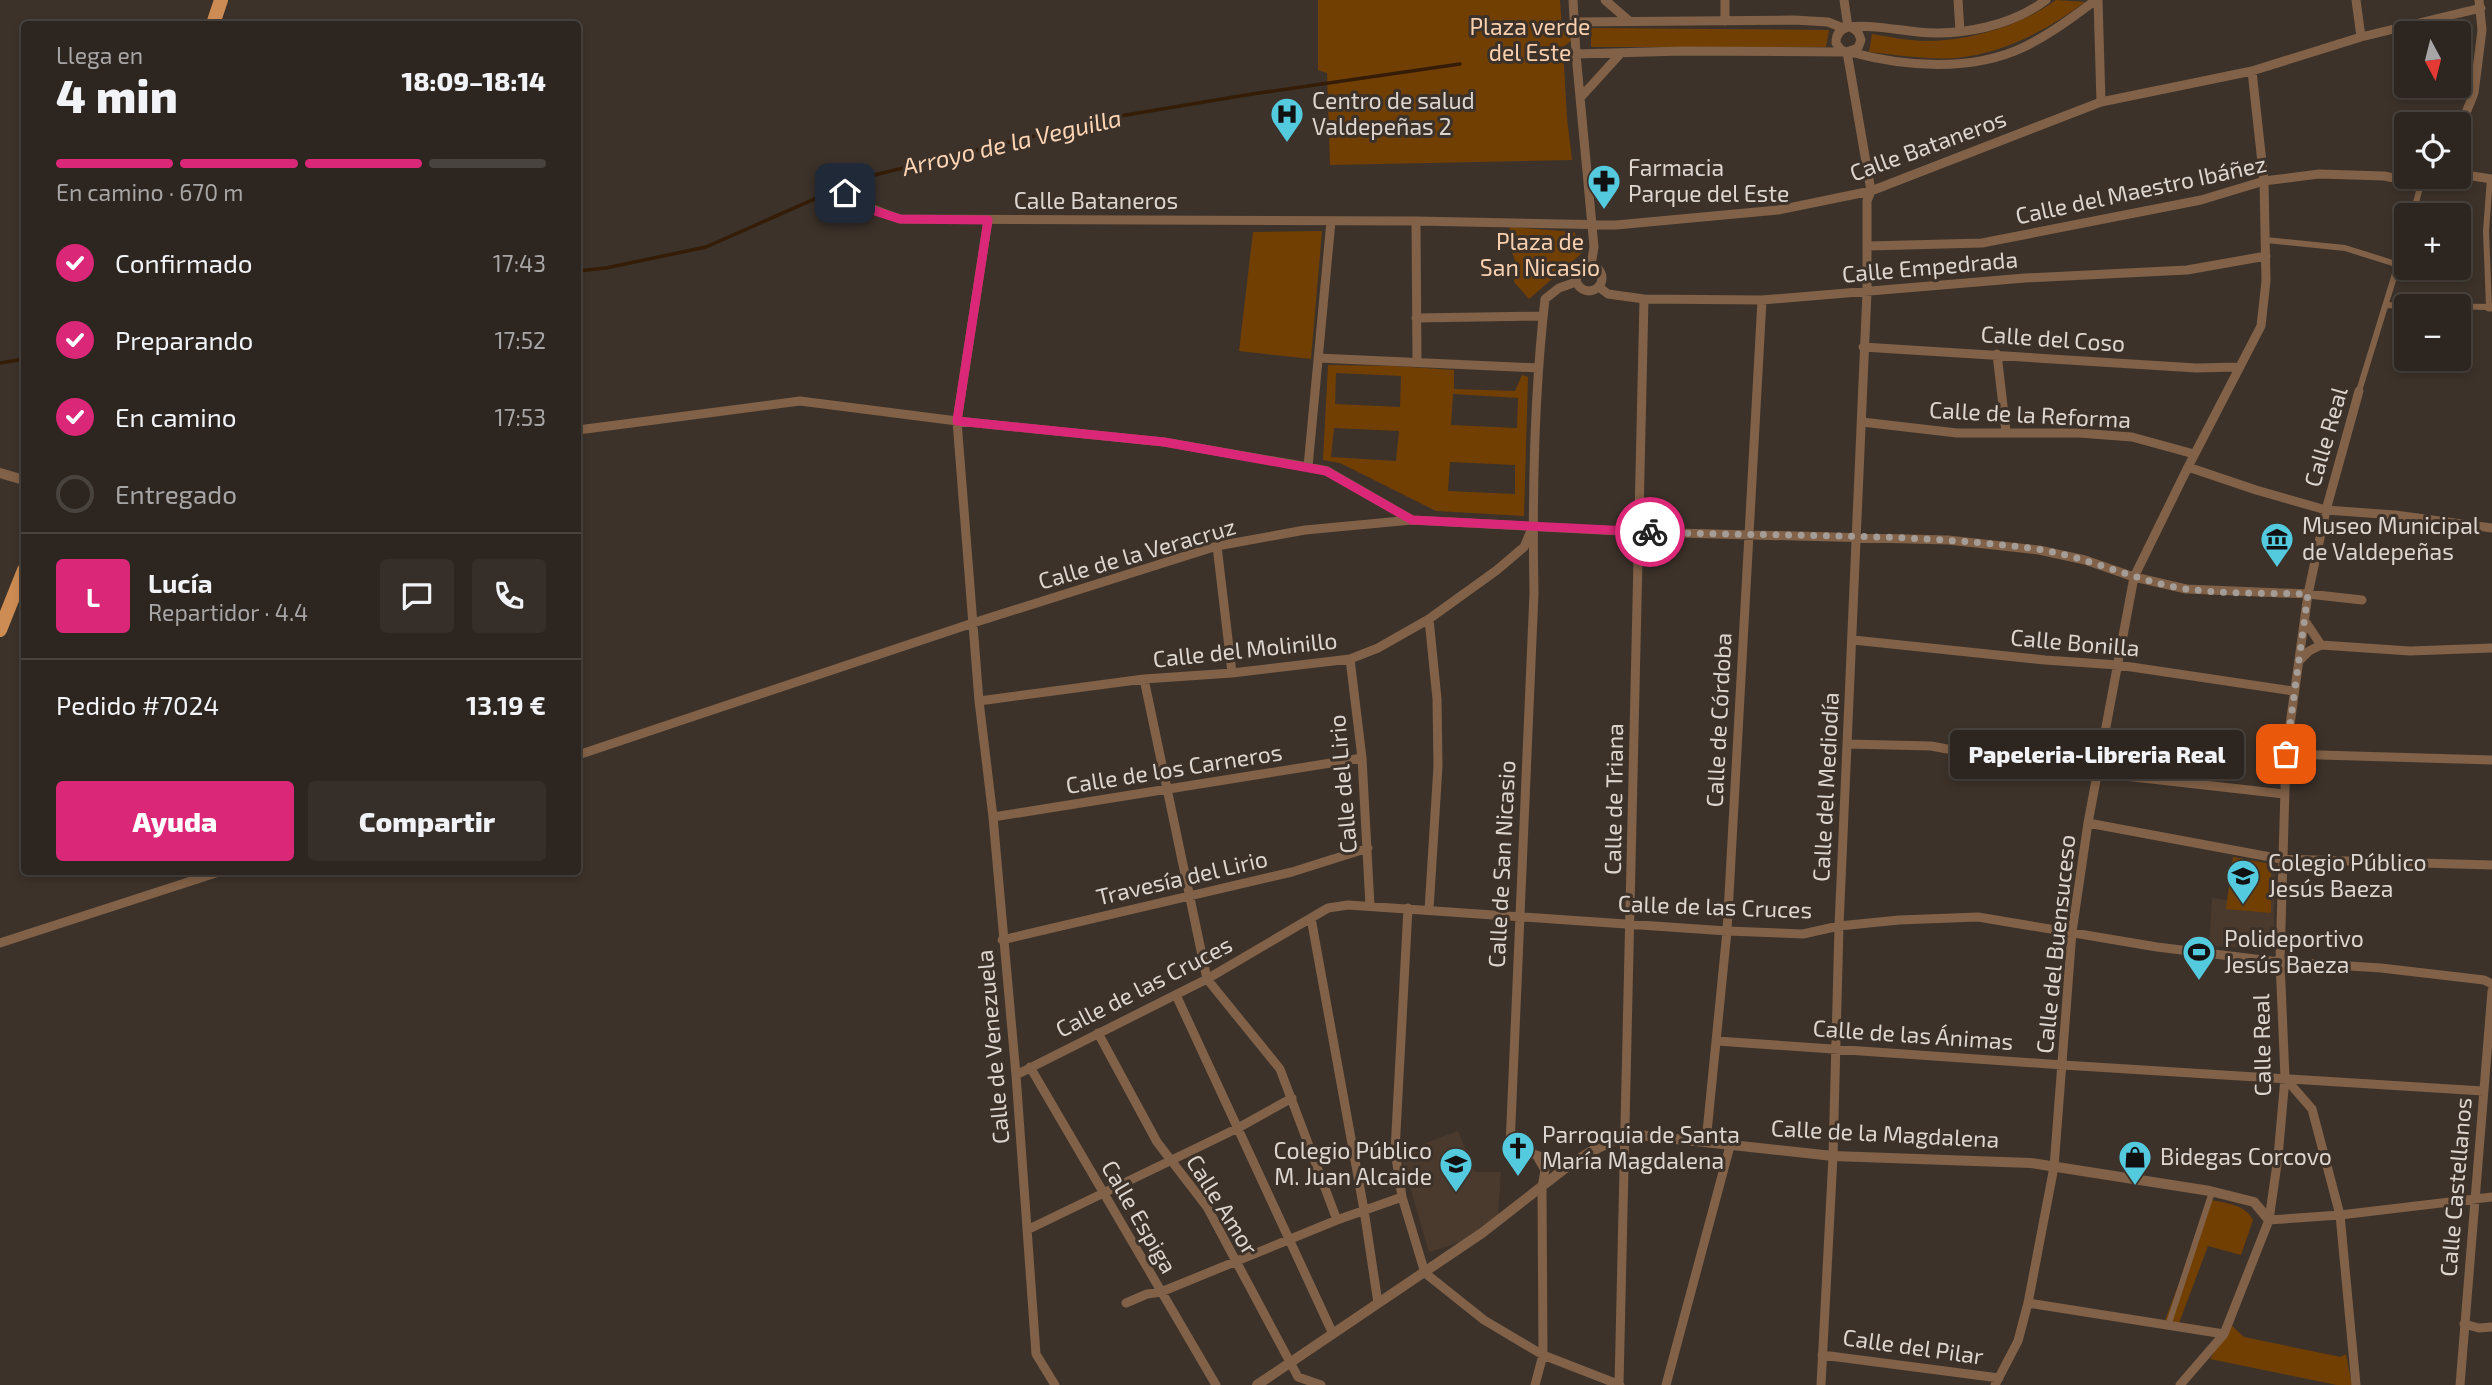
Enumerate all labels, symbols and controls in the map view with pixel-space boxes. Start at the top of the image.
park label: Plaza verde del Este [1470,12,1590,66]
north arrow [2394,21,2471,98]
map controls [2394,21,2471,371]
text: Llega en [56,41,143,69]
text: 18:09–18:14 [401,65,546,96]
text: 4 min [56,67,178,122]
place label: Centro de salud Valdepeñas 2 [1312,86,1475,140]
hospital icon: Centro de salud Valdepeñas 2 [1268,95,1306,144]
water label: Arroyo de la Veguilla [898,102,1124,181]
street label: Calle Bataneros [1846,104,2010,186]
button: locate [2394,112,2471,189]
street label: Calle del Maestro Ibáñez [2013,149,2269,229]
place label: Farmacia Parque del Este [1628,153,1789,207]
pharmacy icon: Farmacia Parque del Este [1585,162,1623,211]
pin [815,163,875,223]
icon: home [826,174,864,212]
text: En camino · 670 m [56,178,243,206]
street label: Calle Bataneros [1014,186,1178,214]
button: + [2394,203,2471,280]
park label: Plaza de San Nicasio [1480,227,1600,281]
icon: check [56,244,94,282]
street label: Calle Empedrada [1841,244,2019,288]
text: Confirmado [115,247,253,278]
text: 17:43 [493,249,546,277]
button: − [2394,294,2471,371]
street label: Calle del Coso [1980,319,2126,357]
icon: check [56,321,94,359]
text: Preparando [115,324,253,355]
text: 17:52 [494,326,546,354]
street label: Calle Real [2297,383,2353,490]
street label: Calle de la Reforma [1928,395,2132,433]
icon: check [56,398,94,436]
text: En camino [115,401,237,432]
text: 17:53 [495,403,546,431]
text: Entregado [115,478,237,509]
courier [1615,497,1685,567]
street label: Calle de la Veracruz [1035,511,1239,595]
place label: Museo Municipal de Valdepeñas [2302,511,2480,565]
icon: bike [1631,513,1669,551]
museum icon: Museo Municipal de Valdepeñas [2258,520,2296,569]
button: chat [380,559,454,633]
button: phone [472,559,546,633]
text: Lucía [148,567,213,598]
text: L [86,581,100,612]
text: Repartidor · 4.4 [148,598,308,626]
street label: Calle Bonilla [2009,622,2141,662]
street label: Calle del Molinillo [1151,625,1339,673]
street label: Calle de Córdoba [1699,632,1737,808]
text: Pedido #7024 [56,689,219,720]
text: 13.19 € [466,689,546,720]
street label: Calle del Mediodía [1806,691,1844,882]
street label: Calle del Lirio [1322,713,1362,855]
street label: Calle de Triana [1598,723,1628,875]
pin [2256,724,2316,784]
callout: Papeleria-Libreria Real [1950,730,2244,778]
icon: bag [2267,735,2305,773]
street label: Calle de los Carneros [1064,737,1284,799]
text: Papeleria-Libreria Real [1969,740,2225,768]
street label: Calle de San Nicasio [1482,759,1520,968]
button: Ayuda [56,781,294,861]
button: Compartir [308,781,546,861]
street label: Calle del Buensuceso [2030,833,2080,1055]
street label: Travesía del Lirio [1093,844,1270,910]
place label: Colegio Público Jesús Baeza [2268,848,2427,902]
school or university icon: Colegio Público Jesús Baeza [2224,857,2262,906]
street label: Calle de las Cruces [1617,889,1813,923]
place label: Polideportivo Jesús Baeza [2224,924,2364,978]
street label: Calle de las Cruces [1051,930,1236,1043]
sports icon: Polideportivo Jesús Baeza [2180,933,2218,982]
street label: Calle de Venezuela [970,949,1014,1145]
street label: Calle Real [2246,993,2276,1097]
street label: Calle de las Ánimas [1812,1013,2014,1055]
street label: Calle Castellanos [2433,1096,2477,1278]
street label: Calle de la Magdalena [1770,1113,2000,1153]
place label: Parroquia de Santa María Magdalena [1542,1120,1740,1174]
church icon: Parroquia de Santa María Magdalena [1499,1129,1537,1178]
place label: Colegio Público M. Juan Alcaide [1273,1136,1432,1190]
shop icon: Bidegas Corcovo [2116,1138,2154,1187]
place label: Bidegas Corcovo [2160,1142,2332,1170]
school or university icon: Colegio Público M. Juan Alcaide [1437,1145,1475,1194]
street label: Calle Amor [1181,1149,1265,1260]
street label: Calle Espiga [1096,1155,1183,1278]
street label: Calle del Pilar [1841,1322,1985,1370]

